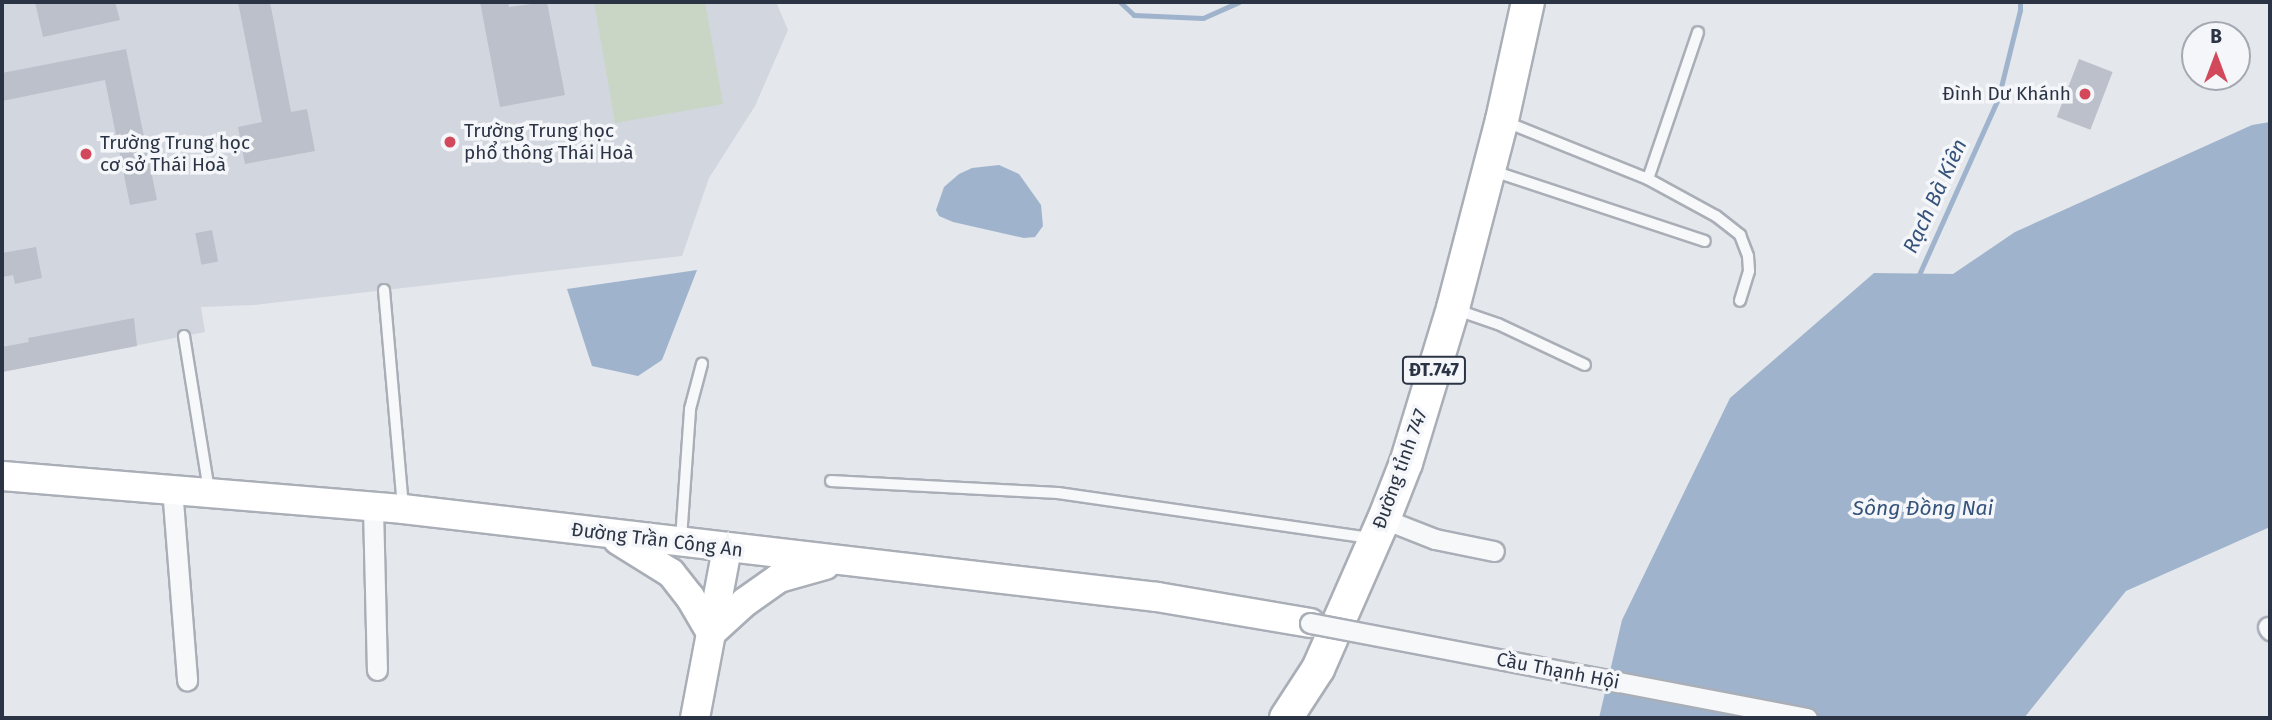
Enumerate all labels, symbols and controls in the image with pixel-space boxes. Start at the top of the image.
north arrow [2181,21,2251,91]
text: B [2210,25,2222,48]
place label: Đình Dư Khánh [1942,83,2071,105]
marker: Đình Dư Khánh [2077,86,2093,102]
place label: Trường Trung học phổ thông Thái Hoà [464,120,634,164]
place label: Trường Trung học cơ sở Thái Hoà [100,132,250,176]
marker: Trường Trung học phổ thông Thái Hoà [442,134,458,150]
water label: Rạch Bà Kiên [1898,135,1972,257]
marker: Trường Trung học cơ sở Thái Hoà [78,146,94,162]
road number: ĐT.747 [1401,356,1467,384]
street label: Đường tỉnh 747 [1368,406,1432,532]
water label: Sông Đồng Nai [1853,495,1993,521]
street label: Đường Trần Công An [570,518,744,562]
street label: Cầu Thạnh Hội [1495,648,1621,694]

